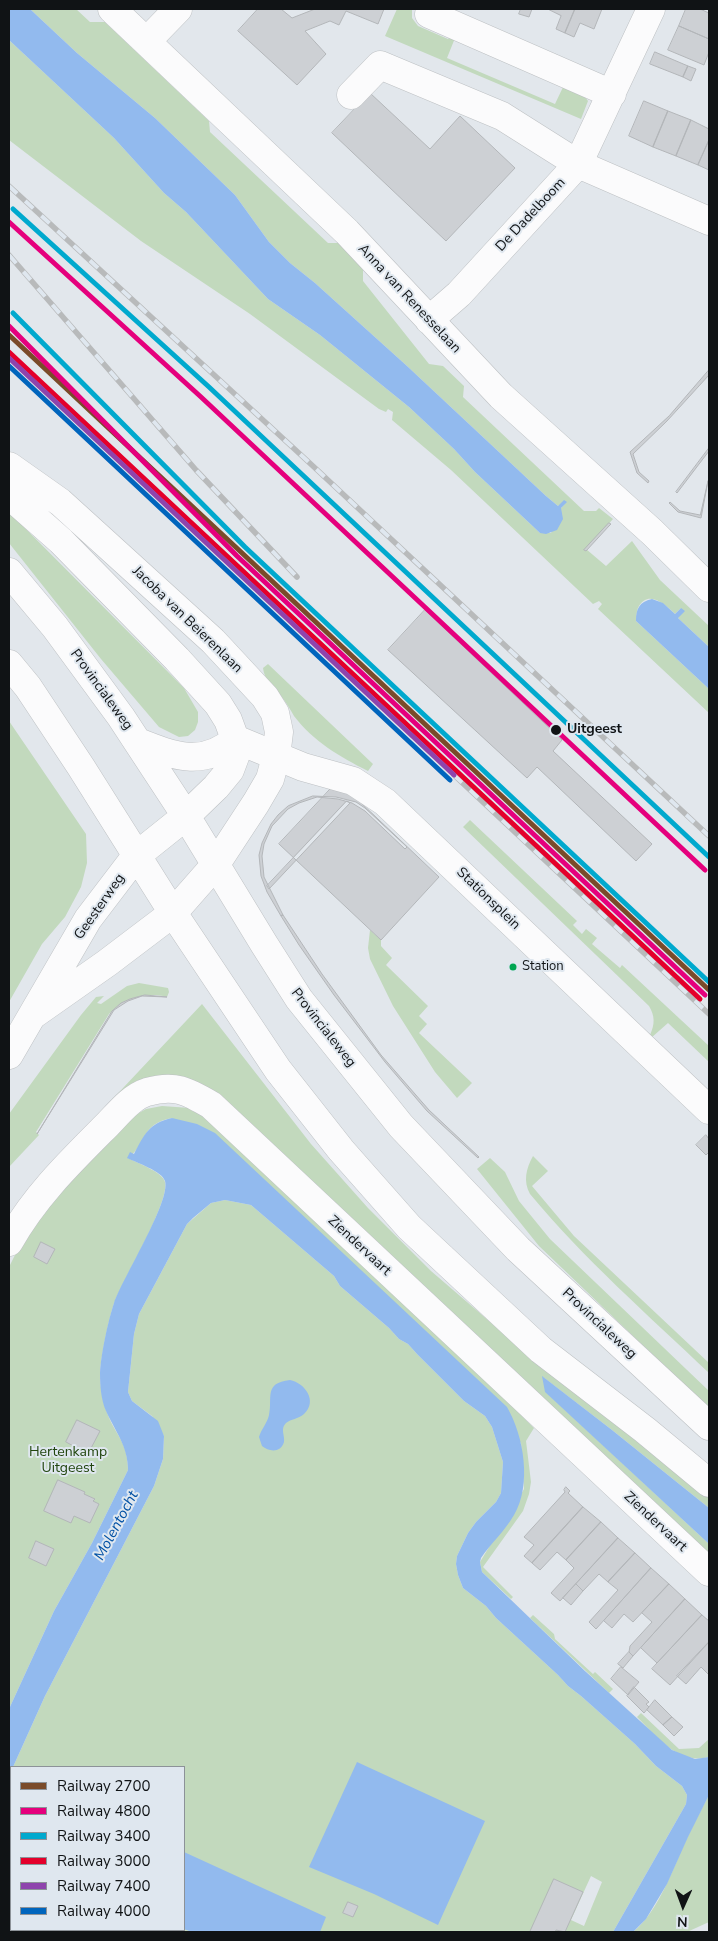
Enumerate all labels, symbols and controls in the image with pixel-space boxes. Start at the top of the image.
street label: De Dadelboom [493,175,569,255]
street label: Anna van Renesselaan [354,241,464,357]
street label: Jacoba van Beierenlaan [129,563,245,677]
street label: Provincialeweg [66,646,136,734]
place label: Uitgeest [567,722,622,738]
marker: Uitgeest [549,723,563,737]
street label: Stationsplein [453,864,523,934]
street label: Geesterweg [71,871,129,943]
place label: Station [522,959,564,975]
marker: Station [508,962,518,972]
street label: Provincialeweg [287,985,359,1071]
street label: Ziendervaart [324,1213,394,1279]
street label: Provincialeweg [558,1285,640,1363]
park label: Hertenkamp Uitgeest [29,1445,107,1478]
water label: Molentocht [91,1488,143,1564]
street label: Ziendervaart [620,1489,690,1555]
legend [10,1766,185,1931]
text: Railway 2700 [57,1776,151,1796]
text: Railway 4800 [57,1801,151,1821]
text: Railway 3400 [57,1826,151,1846]
text: Railway 3000 [57,1851,151,1871]
text: Railway 7400 [57,1876,151,1896]
north arrow [658,1881,708,1931]
text: Railway 4000 [57,1901,151,1921]
text: N [677,1912,688,1931]

